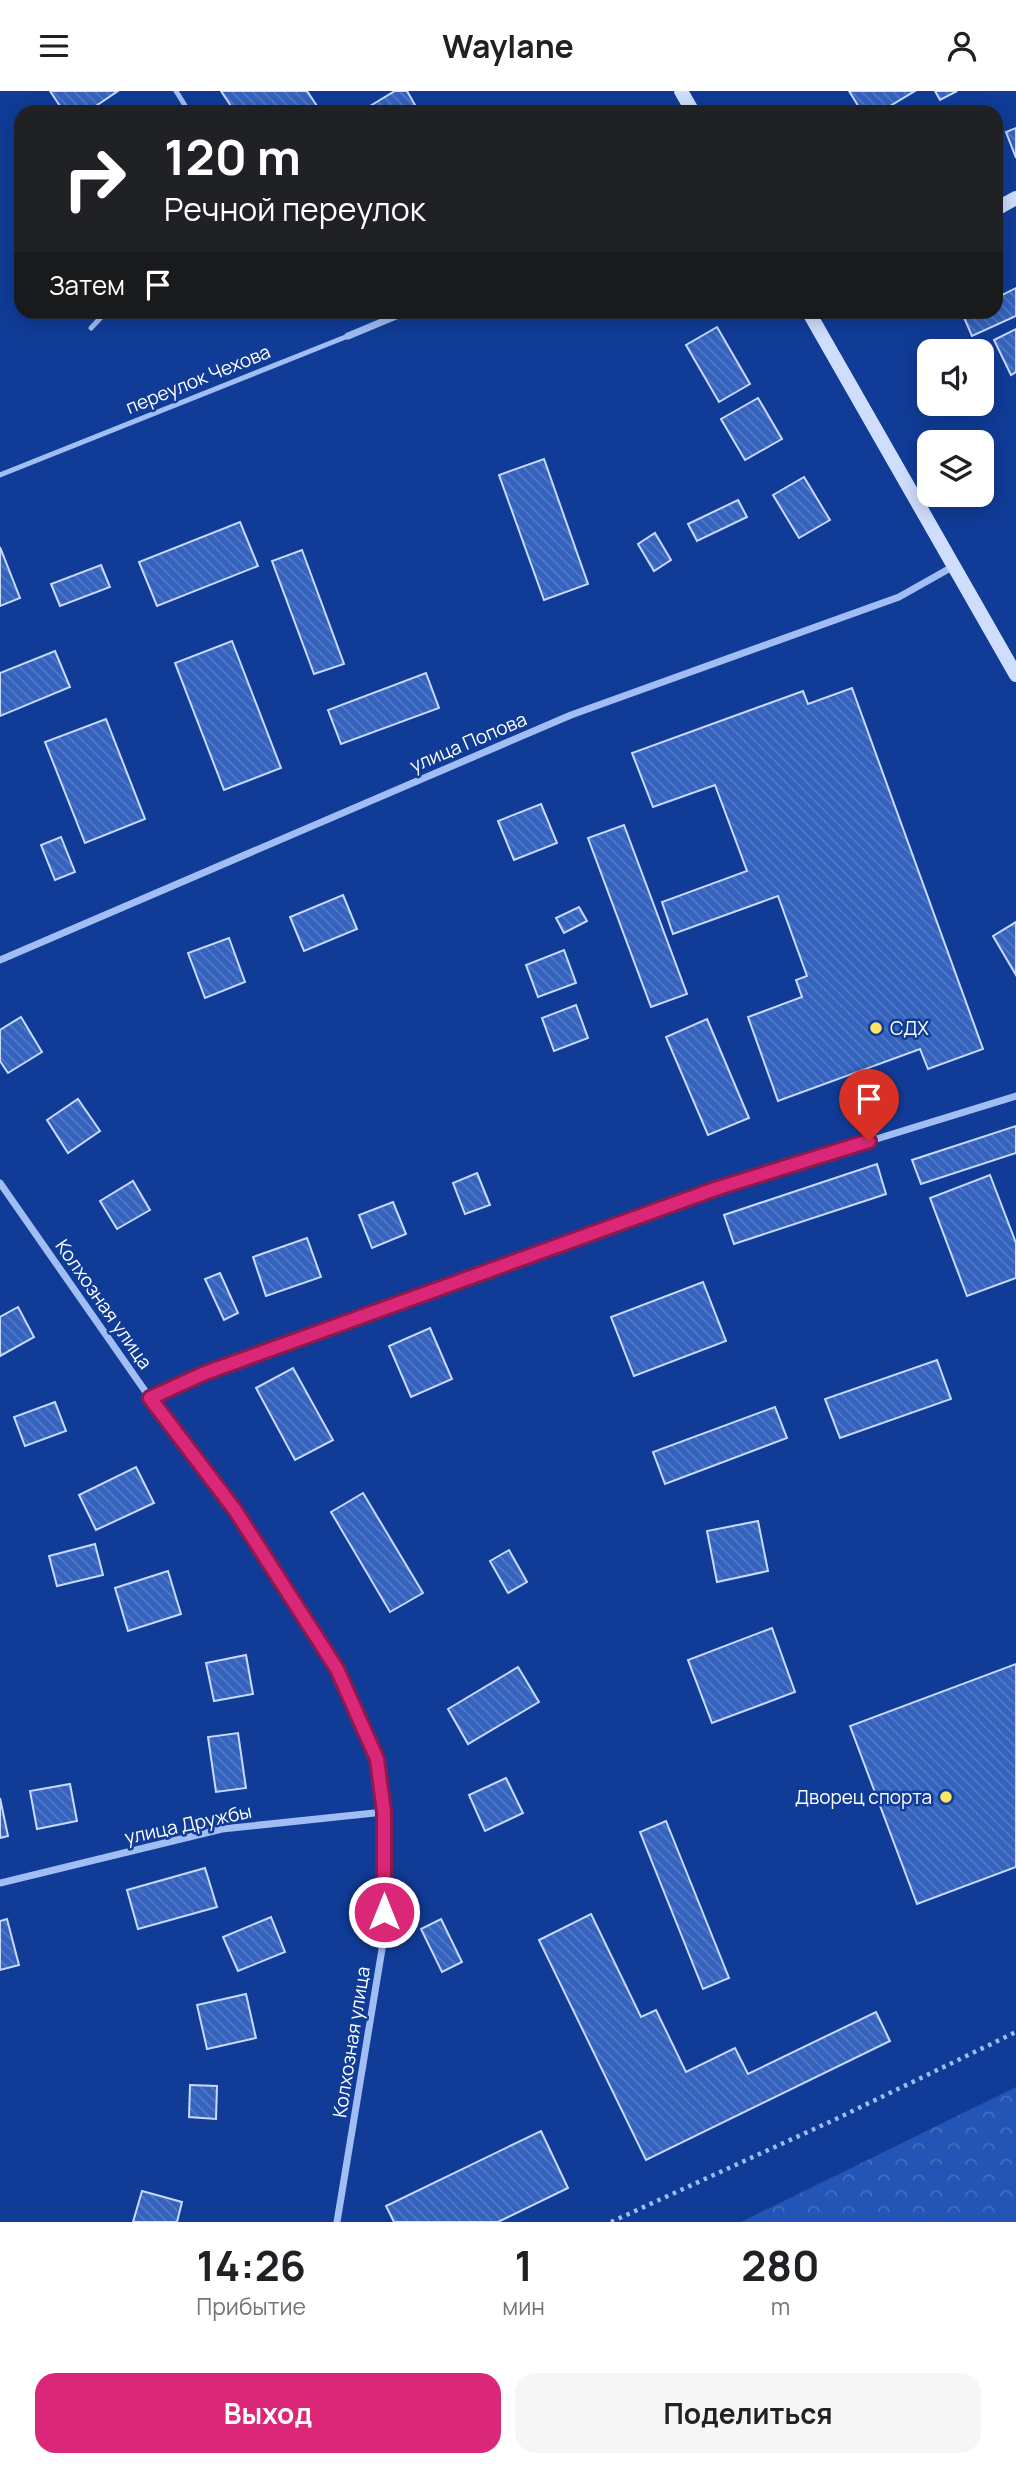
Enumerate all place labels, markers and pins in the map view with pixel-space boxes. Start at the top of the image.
place label: СДХ [890,1015,929,1041]
marker: СДХ [868,1020,884,1036]
pin [839,1069,899,1141]
place label: Дворец спорта [795,1784,932,1810]
marker: Дворец спорта [938,1789,954,1805]

